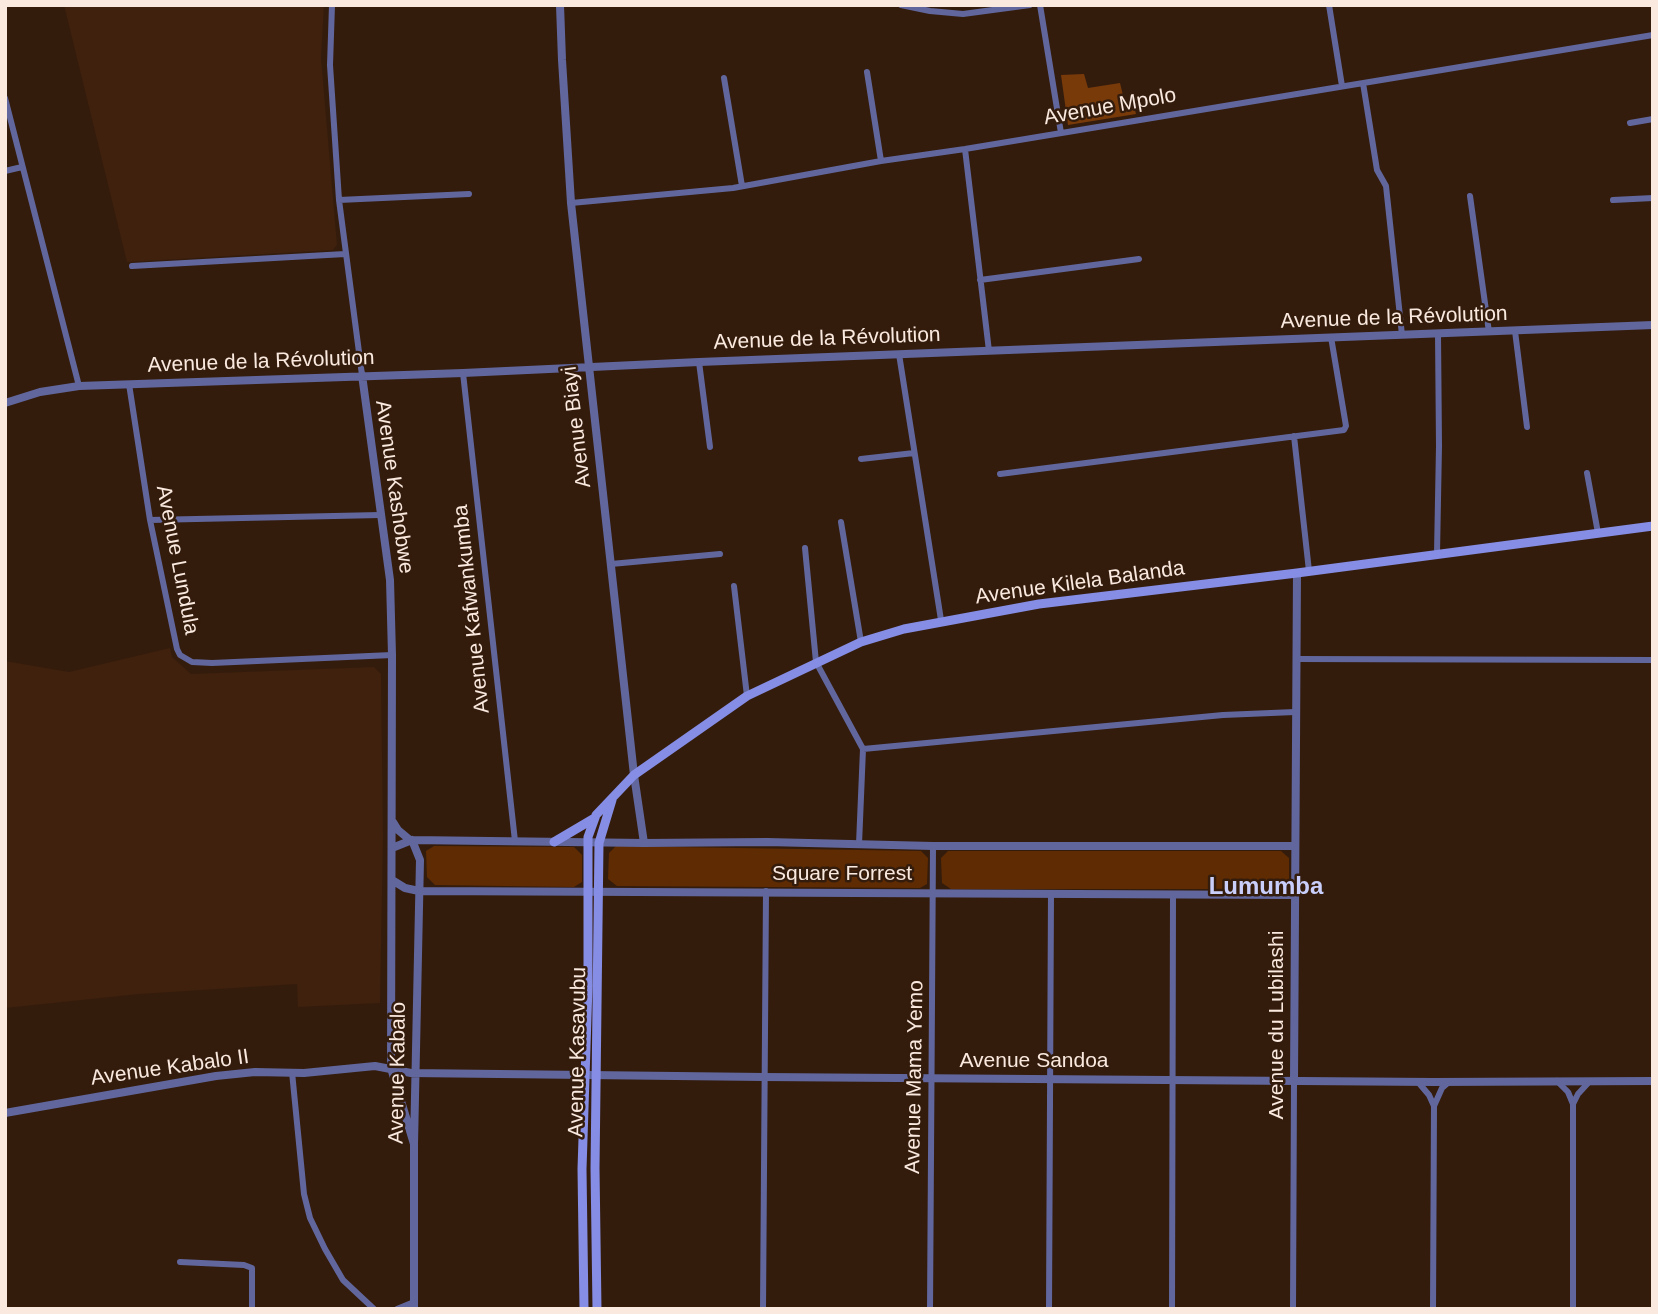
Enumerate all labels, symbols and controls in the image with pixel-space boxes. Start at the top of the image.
street label: Avenue Mpolo [1042,83,1178,131]
street label: Avenue de la Révolution [1280,301,1508,335]
street label: Avenue de la Révolution [713,322,941,356]
street label: Avenue de la Révolution [147,345,375,379]
street label: Avenue Biayi [557,365,597,489]
street label: Avenue Kashobwe [369,399,419,575]
street label: Avenue Lundula [150,483,204,637]
street label: Avenue Kafwankumba [449,503,495,715]
street label: Avenue Kilela Balanda [974,556,1186,610]
street label: Square Forrest [772,861,912,887]
district label: Lumumba [1209,873,1323,901]
street label: Avenue du Lubilashi [1264,931,1290,1119]
street label: Avenue Kasavubu [564,967,592,1137]
street label: Avenue Mama Yemo [901,980,929,1174]
street label: Avenue Kabalo [384,1002,412,1144]
street label: Avenue Kabalo II [89,1044,251,1092]
street label: Avenue Sandoa [959,1048,1109,1074]

